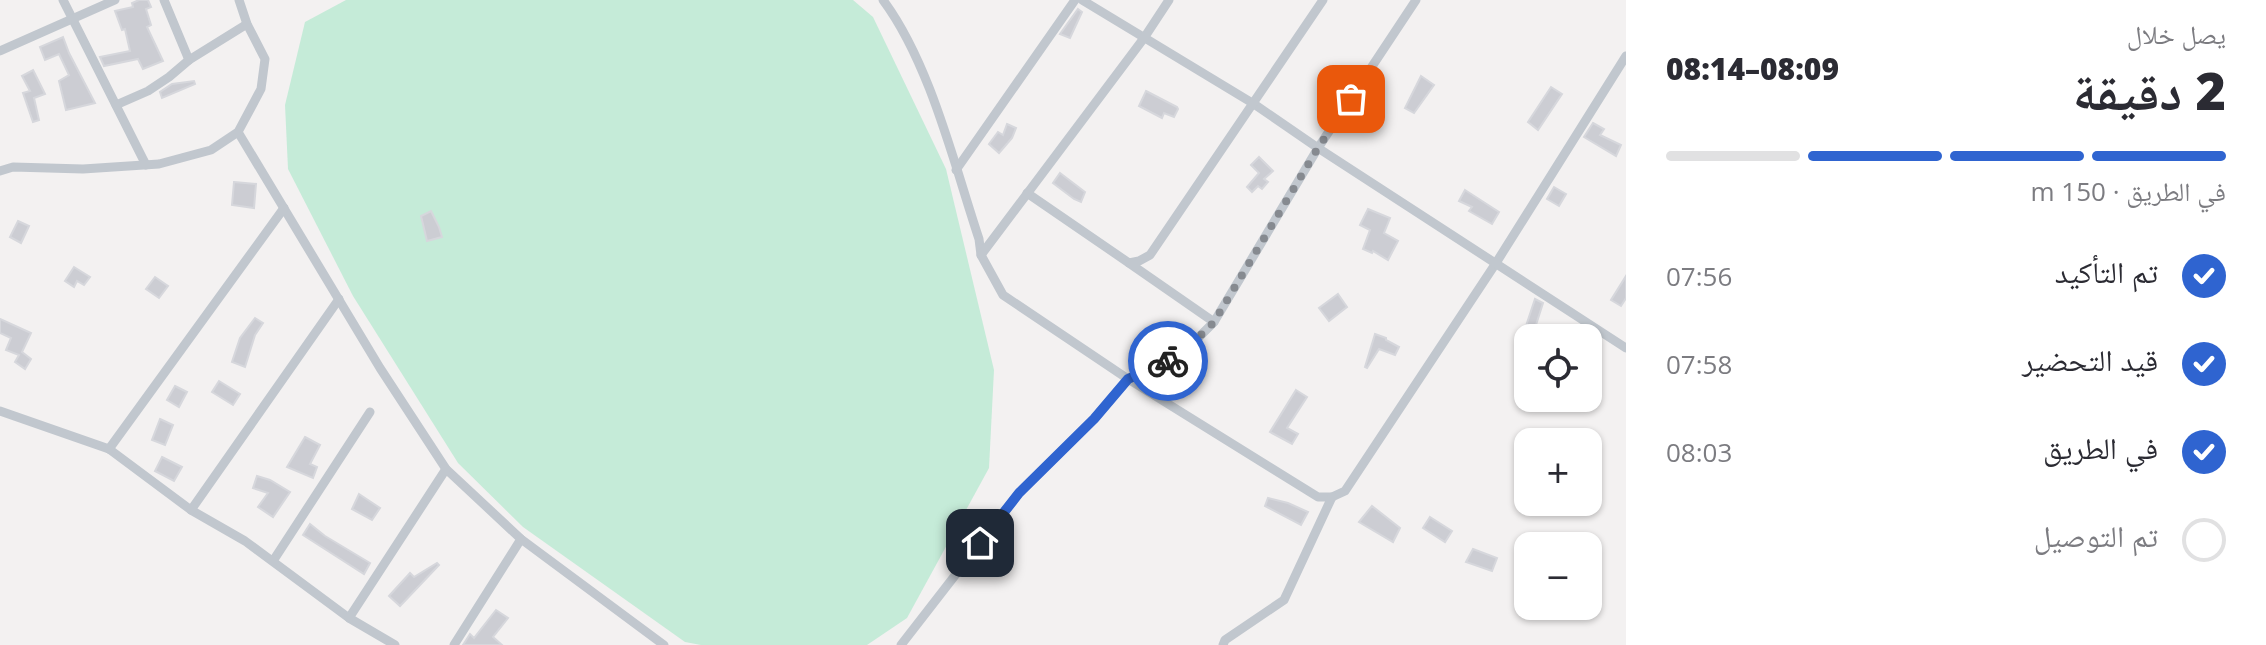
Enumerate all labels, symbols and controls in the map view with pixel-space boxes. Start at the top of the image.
text: يصل خلال [2127,16,2226,52]
text: 08:09–08:14 [1666,48,1839,89]
text: 2 دقيقة [2073,54,2226,125]
pin [1317,65,1385,133]
icon: bag [1329,77,1373,121]
text: في الطريق · 150 m [2031,173,2226,209]
text: تم التأكيد [2055,251,2158,292]
icon: check [2182,254,2226,298]
text: 07:56 [1666,258,1732,294]
courier [1128,321,1208,401]
map controls [1514,324,1602,620]
button: locate [1514,324,1602,412]
icon: bike [1146,339,1190,383]
text: قيد التحضير [2022,339,2158,380]
icon: check [2182,342,2226,386]
text: 07:58 [1666,346,1732,382]
text: في الطريق [2043,427,2158,468]
button: + [1514,428,1602,516]
icon: check [2182,430,2226,474]
text: 08:03 [1666,434,1732,470]
pin [946,509,1014,577]
text: تم التوصيل [2034,515,2158,556]
icon: home [958,521,1002,565]
button: − [1514,532,1602,620]

